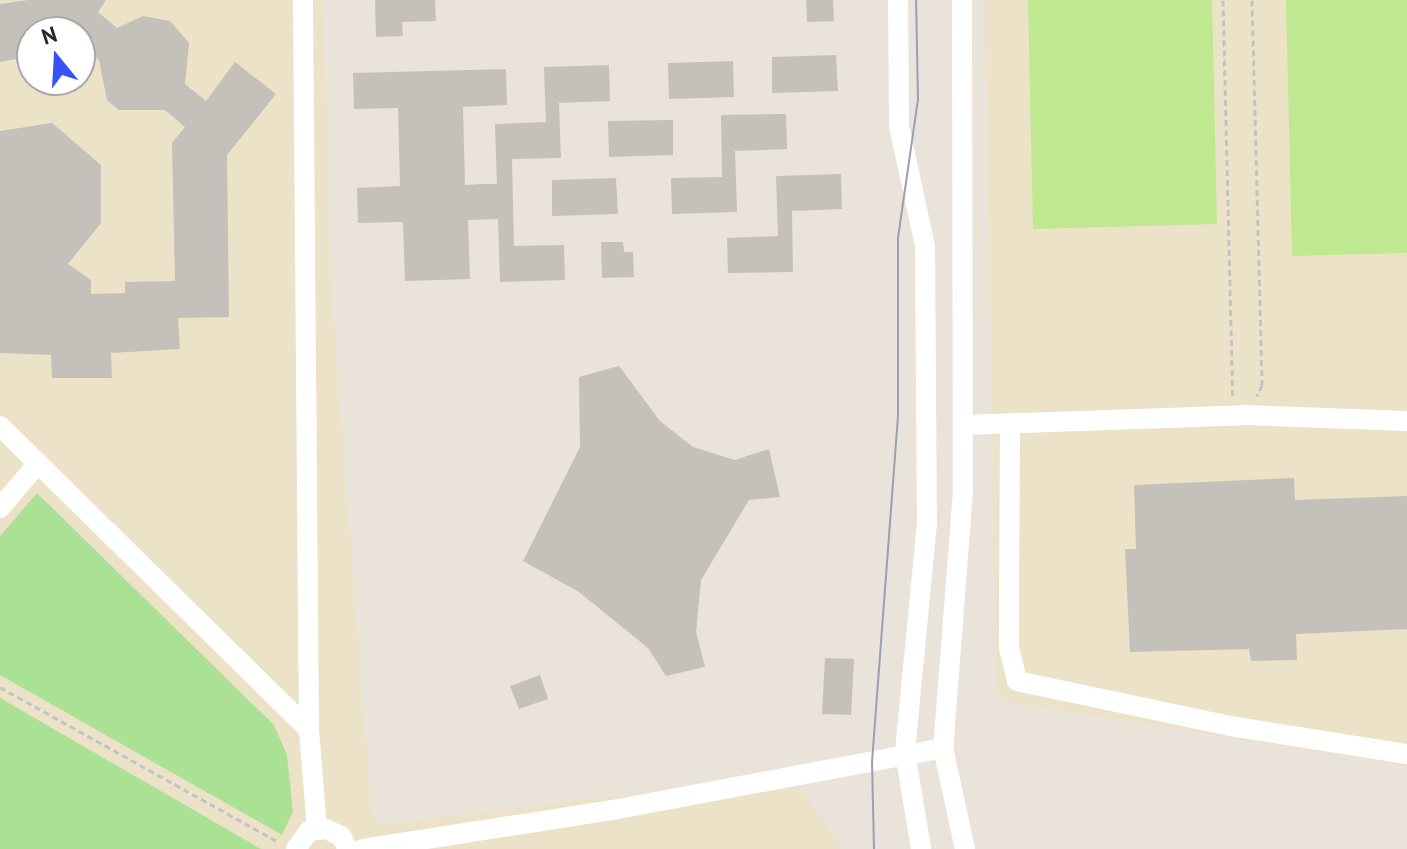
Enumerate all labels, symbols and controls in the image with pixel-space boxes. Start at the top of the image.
north arrow [16,16,96,96]
text: N [38,20,60,51]

